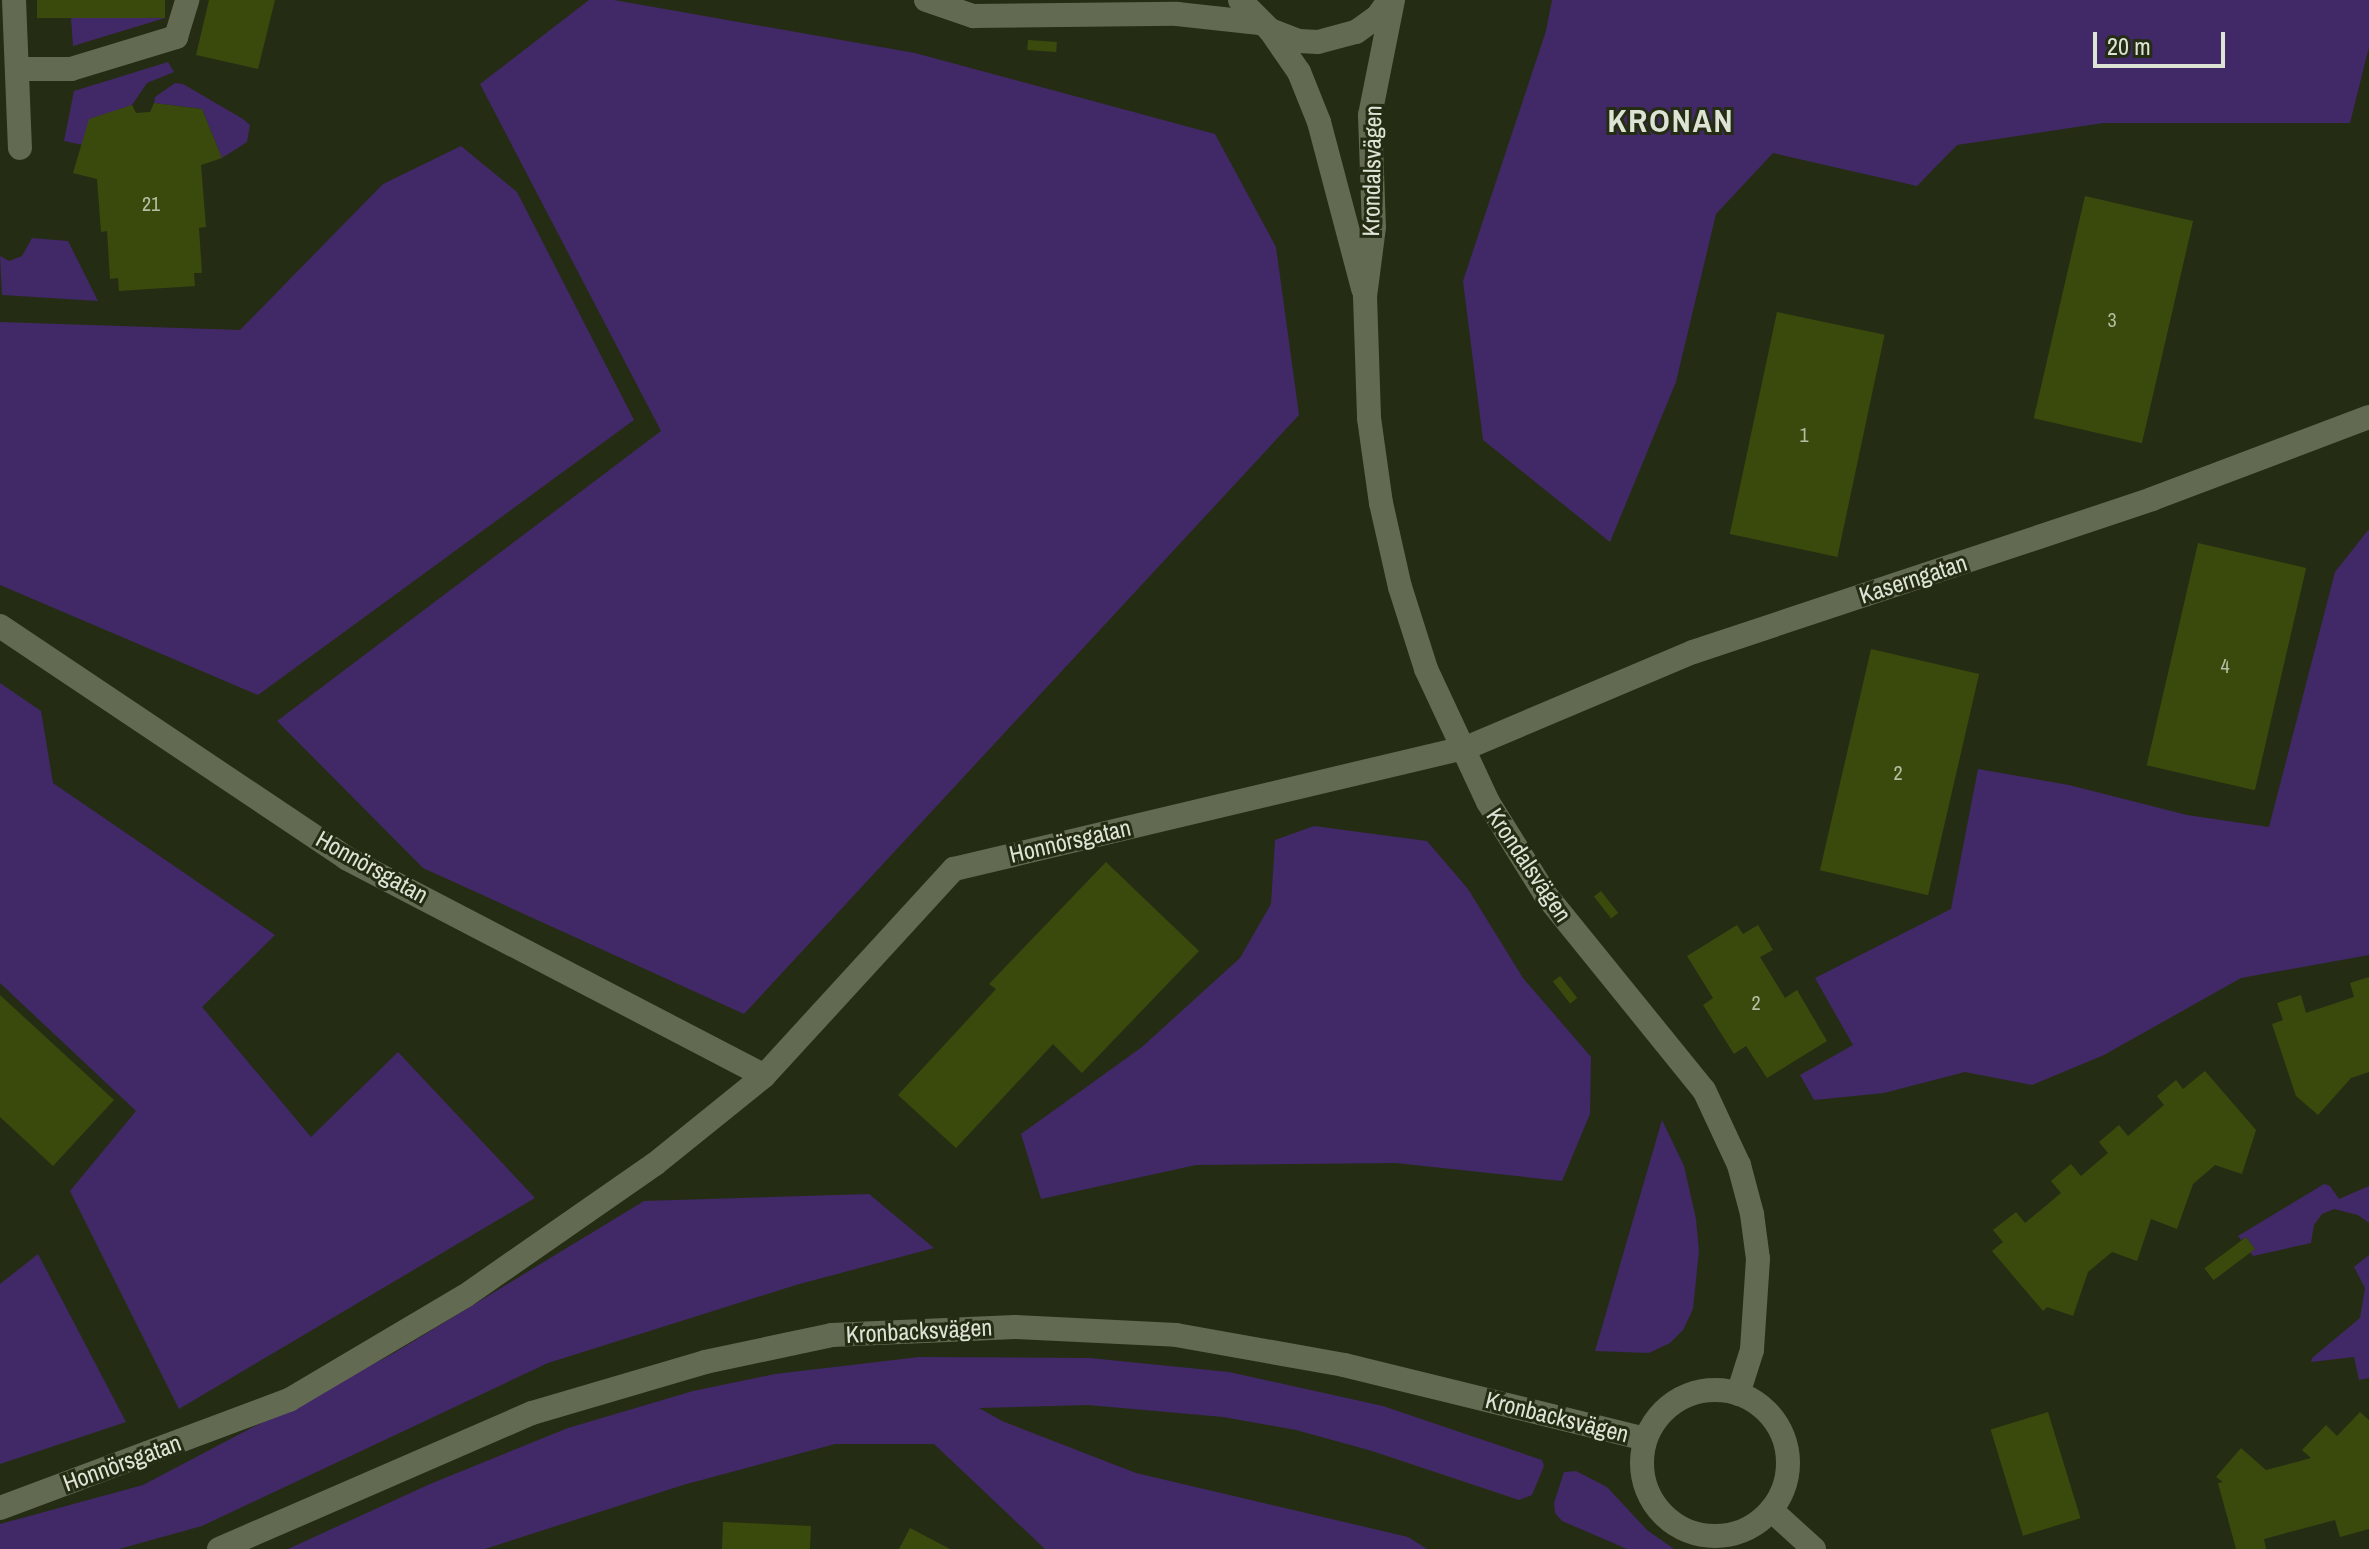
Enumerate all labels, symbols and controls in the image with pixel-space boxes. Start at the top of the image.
scale bar [2097,16,2229,66]
text: 20 m [2107,30,2151,62]
district label: KRONAN [1607,102,1735,140]
street label: Krondalsvägen [1356,105,1388,237]
house number: 21 [142,191,160,215]
house number: 3 [2107,307,2117,331]
house number: 1 [1799,422,1809,446]
street label: Kaserngatan [1855,548,1971,610]
house number: 4 [2220,653,2230,677]
house number: 2 [1893,760,1903,784]
street label: Krondalsvägen [1480,803,1578,927]
street label: Honnörsgatan [1007,813,1133,869]
street label: Honnörsgatan [311,824,433,910]
house number: 2 [1751,990,1761,1014]
street label: Kronbacksvägen [845,1313,993,1349]
street label: Kronbacksvägen [1482,1385,1632,1449]
street label: Honnörsgatan [59,1428,185,1498]

